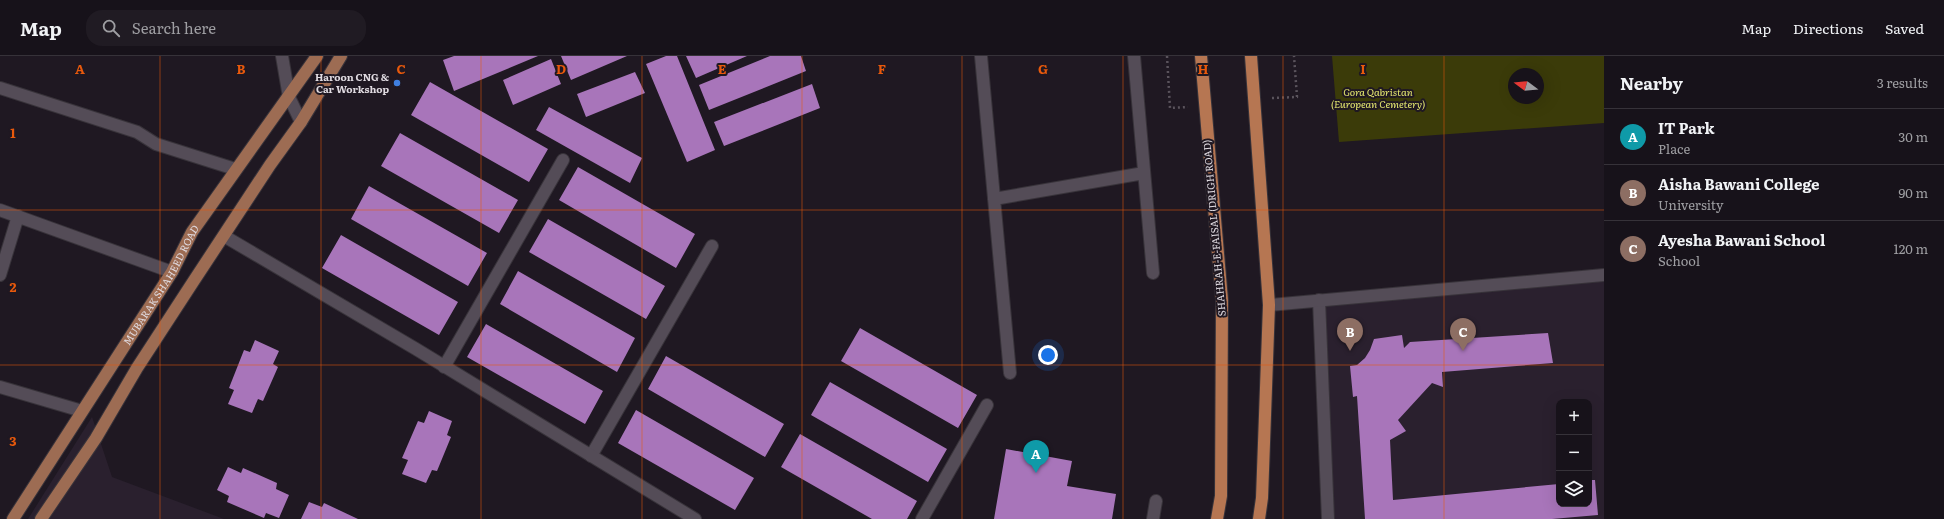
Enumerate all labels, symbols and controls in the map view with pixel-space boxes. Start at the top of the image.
search box [86,10,366,46]
text: Map [20,14,62,42]
text: Search here [132,16,216,39]
icon: search [100,17,122,39]
text: Map [1741,18,1771,38]
text: Directions [1793,18,1863,38]
text: Saved [1885,18,1924,38]
text: A [75,59,85,78]
text: B [237,59,246,78]
text: C [396,59,406,78]
text: D [556,59,566,78]
text: E [718,59,727,78]
text: F [878,59,886,78]
text: G [1038,59,1048,78]
text: H [1198,59,1209,78]
text: I [1360,59,1366,78]
north arrow [1508,68,1544,104]
place label: Haroon CNG & Car Workshop [315,69,390,96]
text: Nearby [1620,70,1683,95]
text: 3 results [1877,73,1928,92]
marker: Haroon CNG & Car Workshop [392,78,402,88]
park label: Gora Qabristan (European Cemetery) [1331,84,1425,111]
text: IT Park [1658,116,1715,139]
text: 1 [10,123,16,142]
text: A [1628,127,1638,146]
text: 30 m [1898,127,1928,146]
street label: SHAHRAH-E-FAISAL (DRIGH ROAD) [1198,139,1229,317]
text: Place [1658,139,1690,158]
text: Aisha Bawani College [1658,172,1820,195]
text: B [1629,183,1637,202]
text: 90 m [1898,183,1928,202]
text: University [1658,195,1723,214]
street label: MUBARAK SHAHEED ROAD [119,221,202,348]
text: Ayesha Bawani School [1658,228,1825,251]
text: C [1628,239,1638,258]
text: 120 m [1893,239,1928,258]
text: School [1658,251,1700,270]
text: 2 [10,277,17,296]
pin: B [1337,318,1363,351]
pin: C [1450,318,1476,351]
your location [1038,345,1058,365]
map controls [1556,399,1592,507]
button: + [1556,399,1592,435]
text: 3 [9,431,17,450]
button: − [1556,435,1592,471]
pin: A [1023,440,1049,473]
button: layers [1556,471,1592,507]

